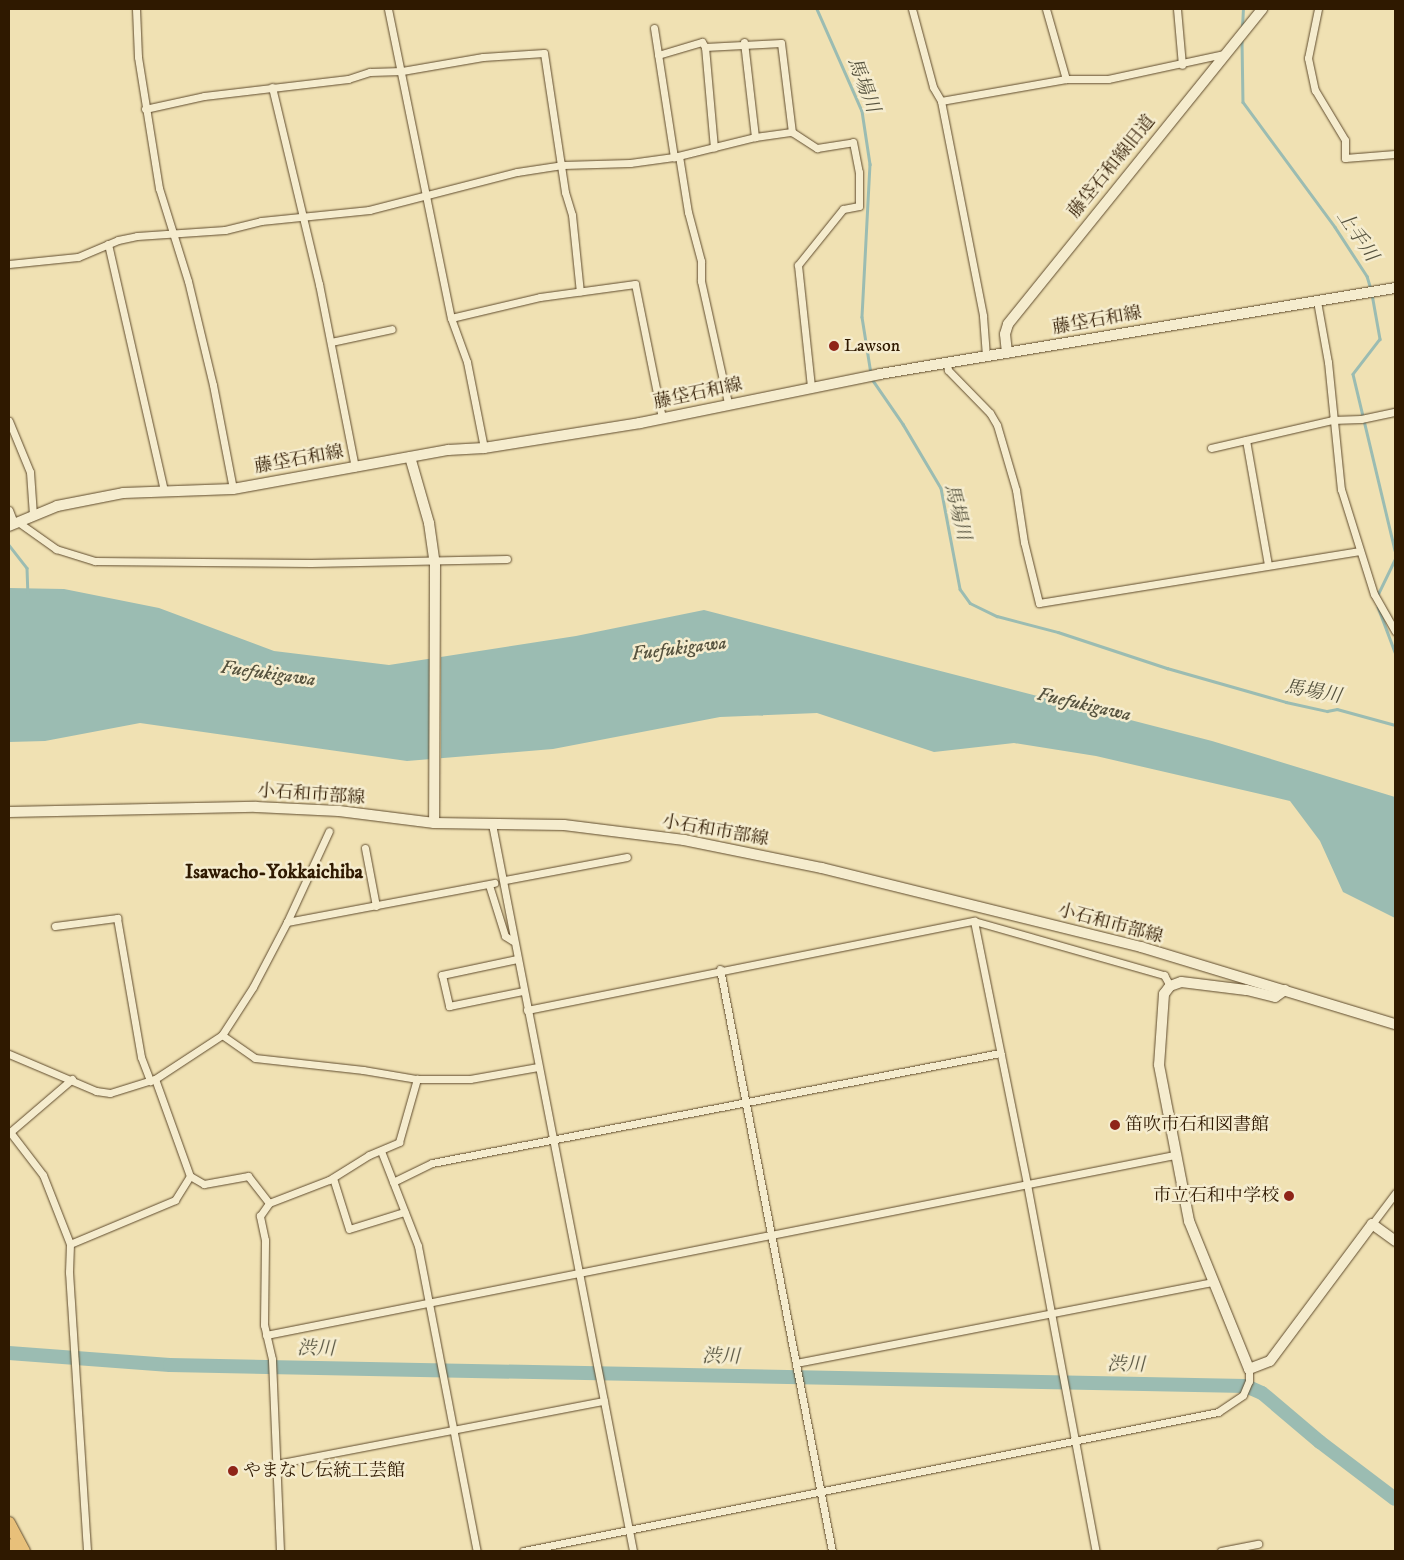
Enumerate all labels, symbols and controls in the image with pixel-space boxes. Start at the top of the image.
water label: 馬場川 [842,54,884,116]
street label: 藤垈石和線旧道 [1064,111,1160,223]
water label: 上手川 [1332,206,1382,266]
street label: 藤垈石和線 [1051,303,1143,339]
place label: Lawson [844,335,900,357]
marker: Lawson [828,340,840,352]
street label: 藤垈石和線 [652,374,744,414]
street label: 藤垈石和線 [253,442,345,478]
water label: 馬場川 [939,482,975,542]
water label: Fuefukigawa [630,632,728,666]
water label: Fuefukigawa [219,656,317,692]
water label: 馬場川 [1283,676,1343,708]
water label: Fuefukigawa [1035,683,1133,727]
street label: 小石和市部線 [256,780,366,810]
street label: 小石和市部線 [660,811,770,851]
district label: Isawacho-Yokkaichiba [185,860,363,884]
street label: 小石和市部線 [1055,900,1165,948]
place label: 笛吹市石和図書館 [1125,1114,1269,1136]
marker: 笛吹市石和図書館 [1109,1119,1121,1131]
place label: 市立石和中学校 [1153,1185,1279,1207]
marker: 市立石和中学校 [1283,1190,1295,1202]
water label: 渋川 [297,1337,335,1361]
water label: 渋川 [702,1345,740,1369]
water label: 渋川 [1107,1353,1145,1377]
place label: やまなし伝統工芸館 [243,1460,405,1482]
marker: やまなし伝統工芸館 [227,1465,239,1477]

